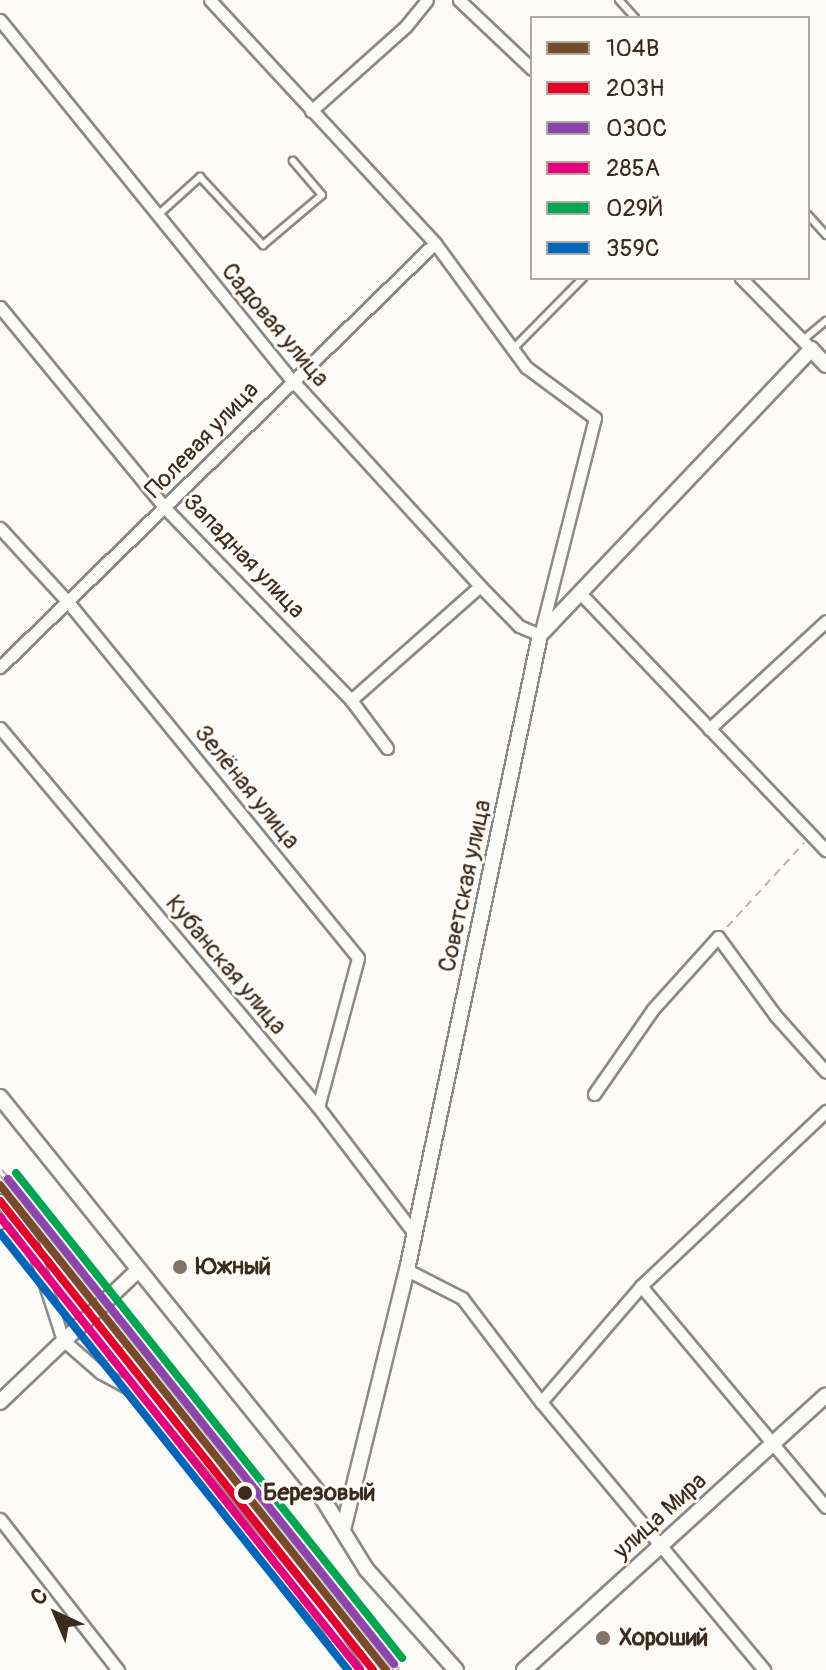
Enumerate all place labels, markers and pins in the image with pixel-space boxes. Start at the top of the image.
place label: Южный [196,1253,271,1281]
marker: Южный [171,1258,189,1276]
place label: Березовый [263,1479,376,1507]
marker: Березовый [234,1482,256,1504]
place label: Хороший [619,1624,708,1652]
marker: Хороший [594,1629,612,1647]

